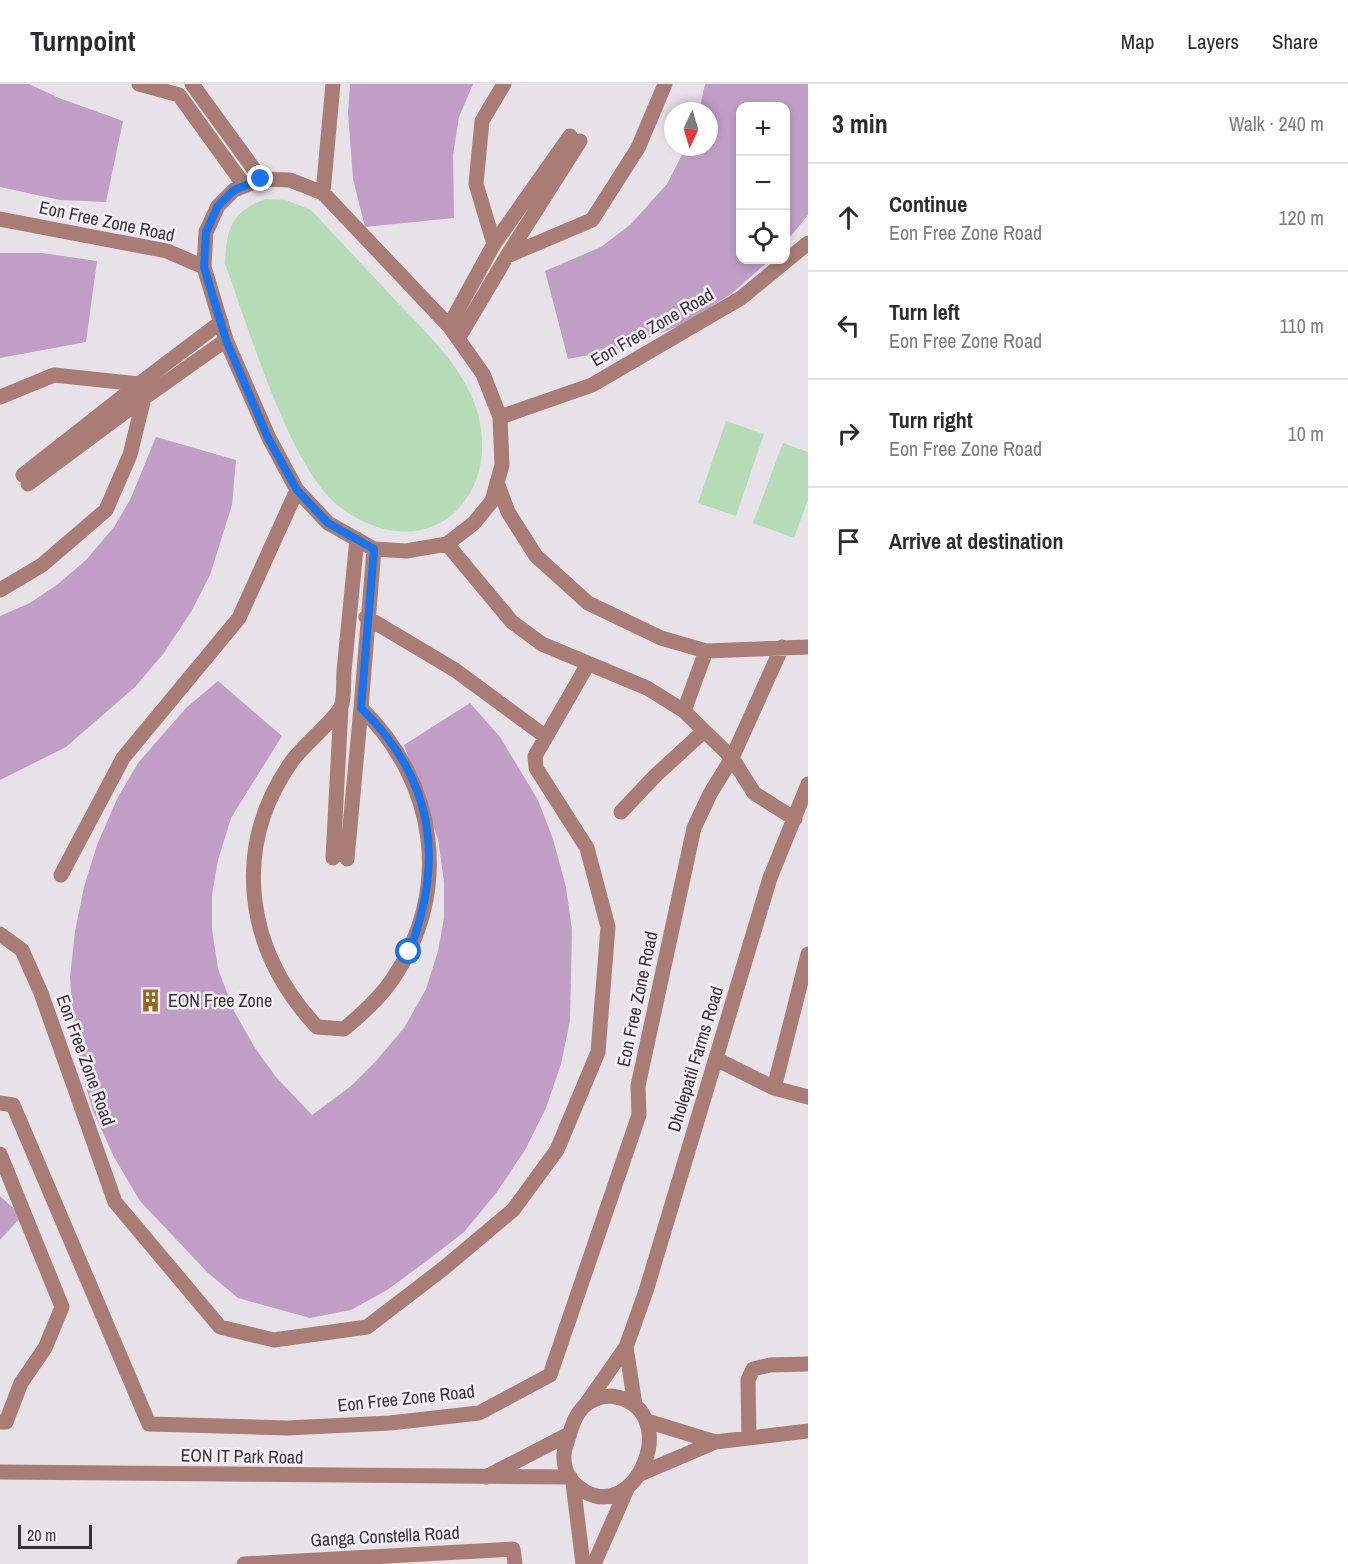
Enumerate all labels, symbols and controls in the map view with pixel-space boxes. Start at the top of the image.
text: Turnpoint [30,22,135,60]
text: Map [1121,27,1154,56]
text: Layers [1187,27,1239,56]
text: Share [1272,27,1318,56]
north arrow [664,102,718,156]
map controls [736,102,790,264]
button: + [736,102,790,156]
text: 3 min [832,106,888,141]
text: Walk · 240 m [1229,110,1324,137]
button: − [736,156,790,210]
route end [247,165,273,191]
text: Continue [889,189,967,219]
street label: Eon Free Zone Road [37,194,177,248]
icon: ahead [832,201,865,234]
text: 120 m [1278,204,1324,231]
button: locate [736,210,790,264]
text: Eon Free Zone Road [889,219,1042,246]
street label: Eon Free Zone Road [586,282,718,372]
text: Turn left [889,297,960,327]
icon: left [832,309,865,342]
text: 110 m [1280,312,1324,339]
text: Eon Free Zone Road [889,327,1042,354]
text: Turn right [889,405,973,435]
icon: right [832,417,865,450]
text: 10 m [1288,420,1324,447]
text: Eon Free Zone Road [889,435,1042,462]
icon: arrive [832,525,865,558]
text: Arrive at destination [889,526,1063,556]
street label: Eon Free Zone Road [610,929,664,1069]
route start [395,938,421,964]
street label: Dholepatil Farms Road [661,983,729,1135]
building icon: EON Free Zone [137,987,163,1013]
place label: EON Free Zone [168,988,272,1013]
street label: Eon Free Zone Road [51,991,121,1129]
street label: Eon Free Zone Road [336,1378,476,1418]
street label: EON IT Park Road [180,1442,304,1470]
street label: Ganga Constella Road [310,1520,460,1552]
scale bar [18,1522,92,1550]
text: 20 m [27,1524,56,1546]

